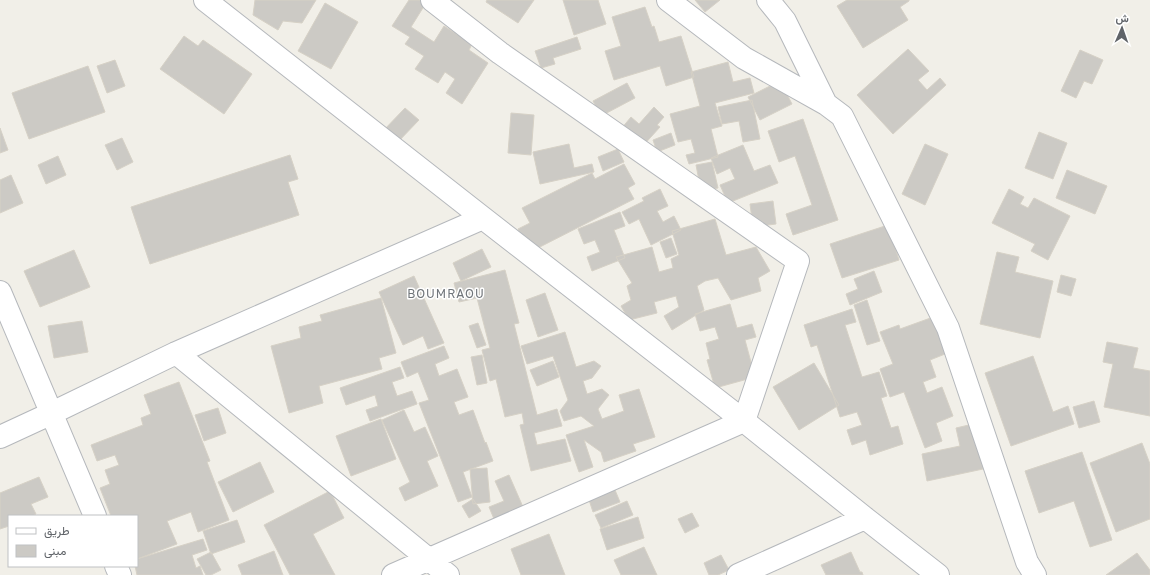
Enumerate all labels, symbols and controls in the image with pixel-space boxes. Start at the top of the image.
north arrow [1102,8,1142,48]
text: ش [1115,11,1129,25]
district label: BOUMRAOU [407,286,485,301]
legend [8,515,138,567]
text: طريق [44,523,70,539]
text: مبنى [44,543,66,559]

